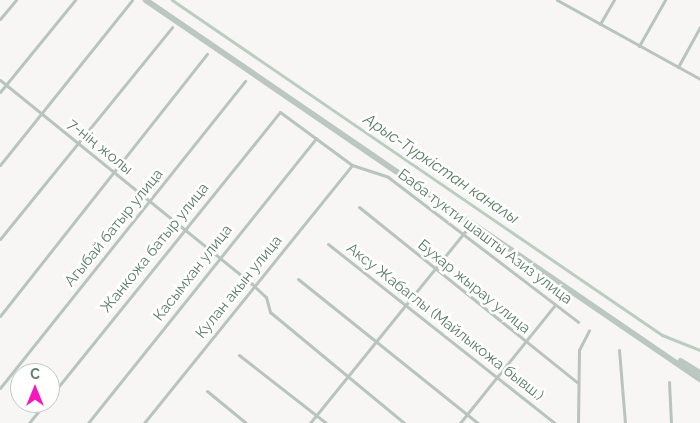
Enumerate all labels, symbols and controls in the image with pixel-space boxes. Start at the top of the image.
water label: Арыс-Түркістан каналы [360,110,522,228]
street label: 7-нің жолы [64,115,136,179]
street label: Агыбай батыр улица [61,165,167,291]
street label: Баба тукти шашты Азиз улица [394,165,576,309]
street label: Жанкожа батыр улица [97,179,213,317]
street label: Касымхан улица [150,221,236,325]
street label: Кулан акын улица [192,232,286,342]
street label: Бухар жырау улица [414,236,534,338]
street label: Аксу Жабаглы (Майлыкожа бывш.) [343,239,547,405]
north arrow [10,363,60,413]
text: С [30,366,40,382]

